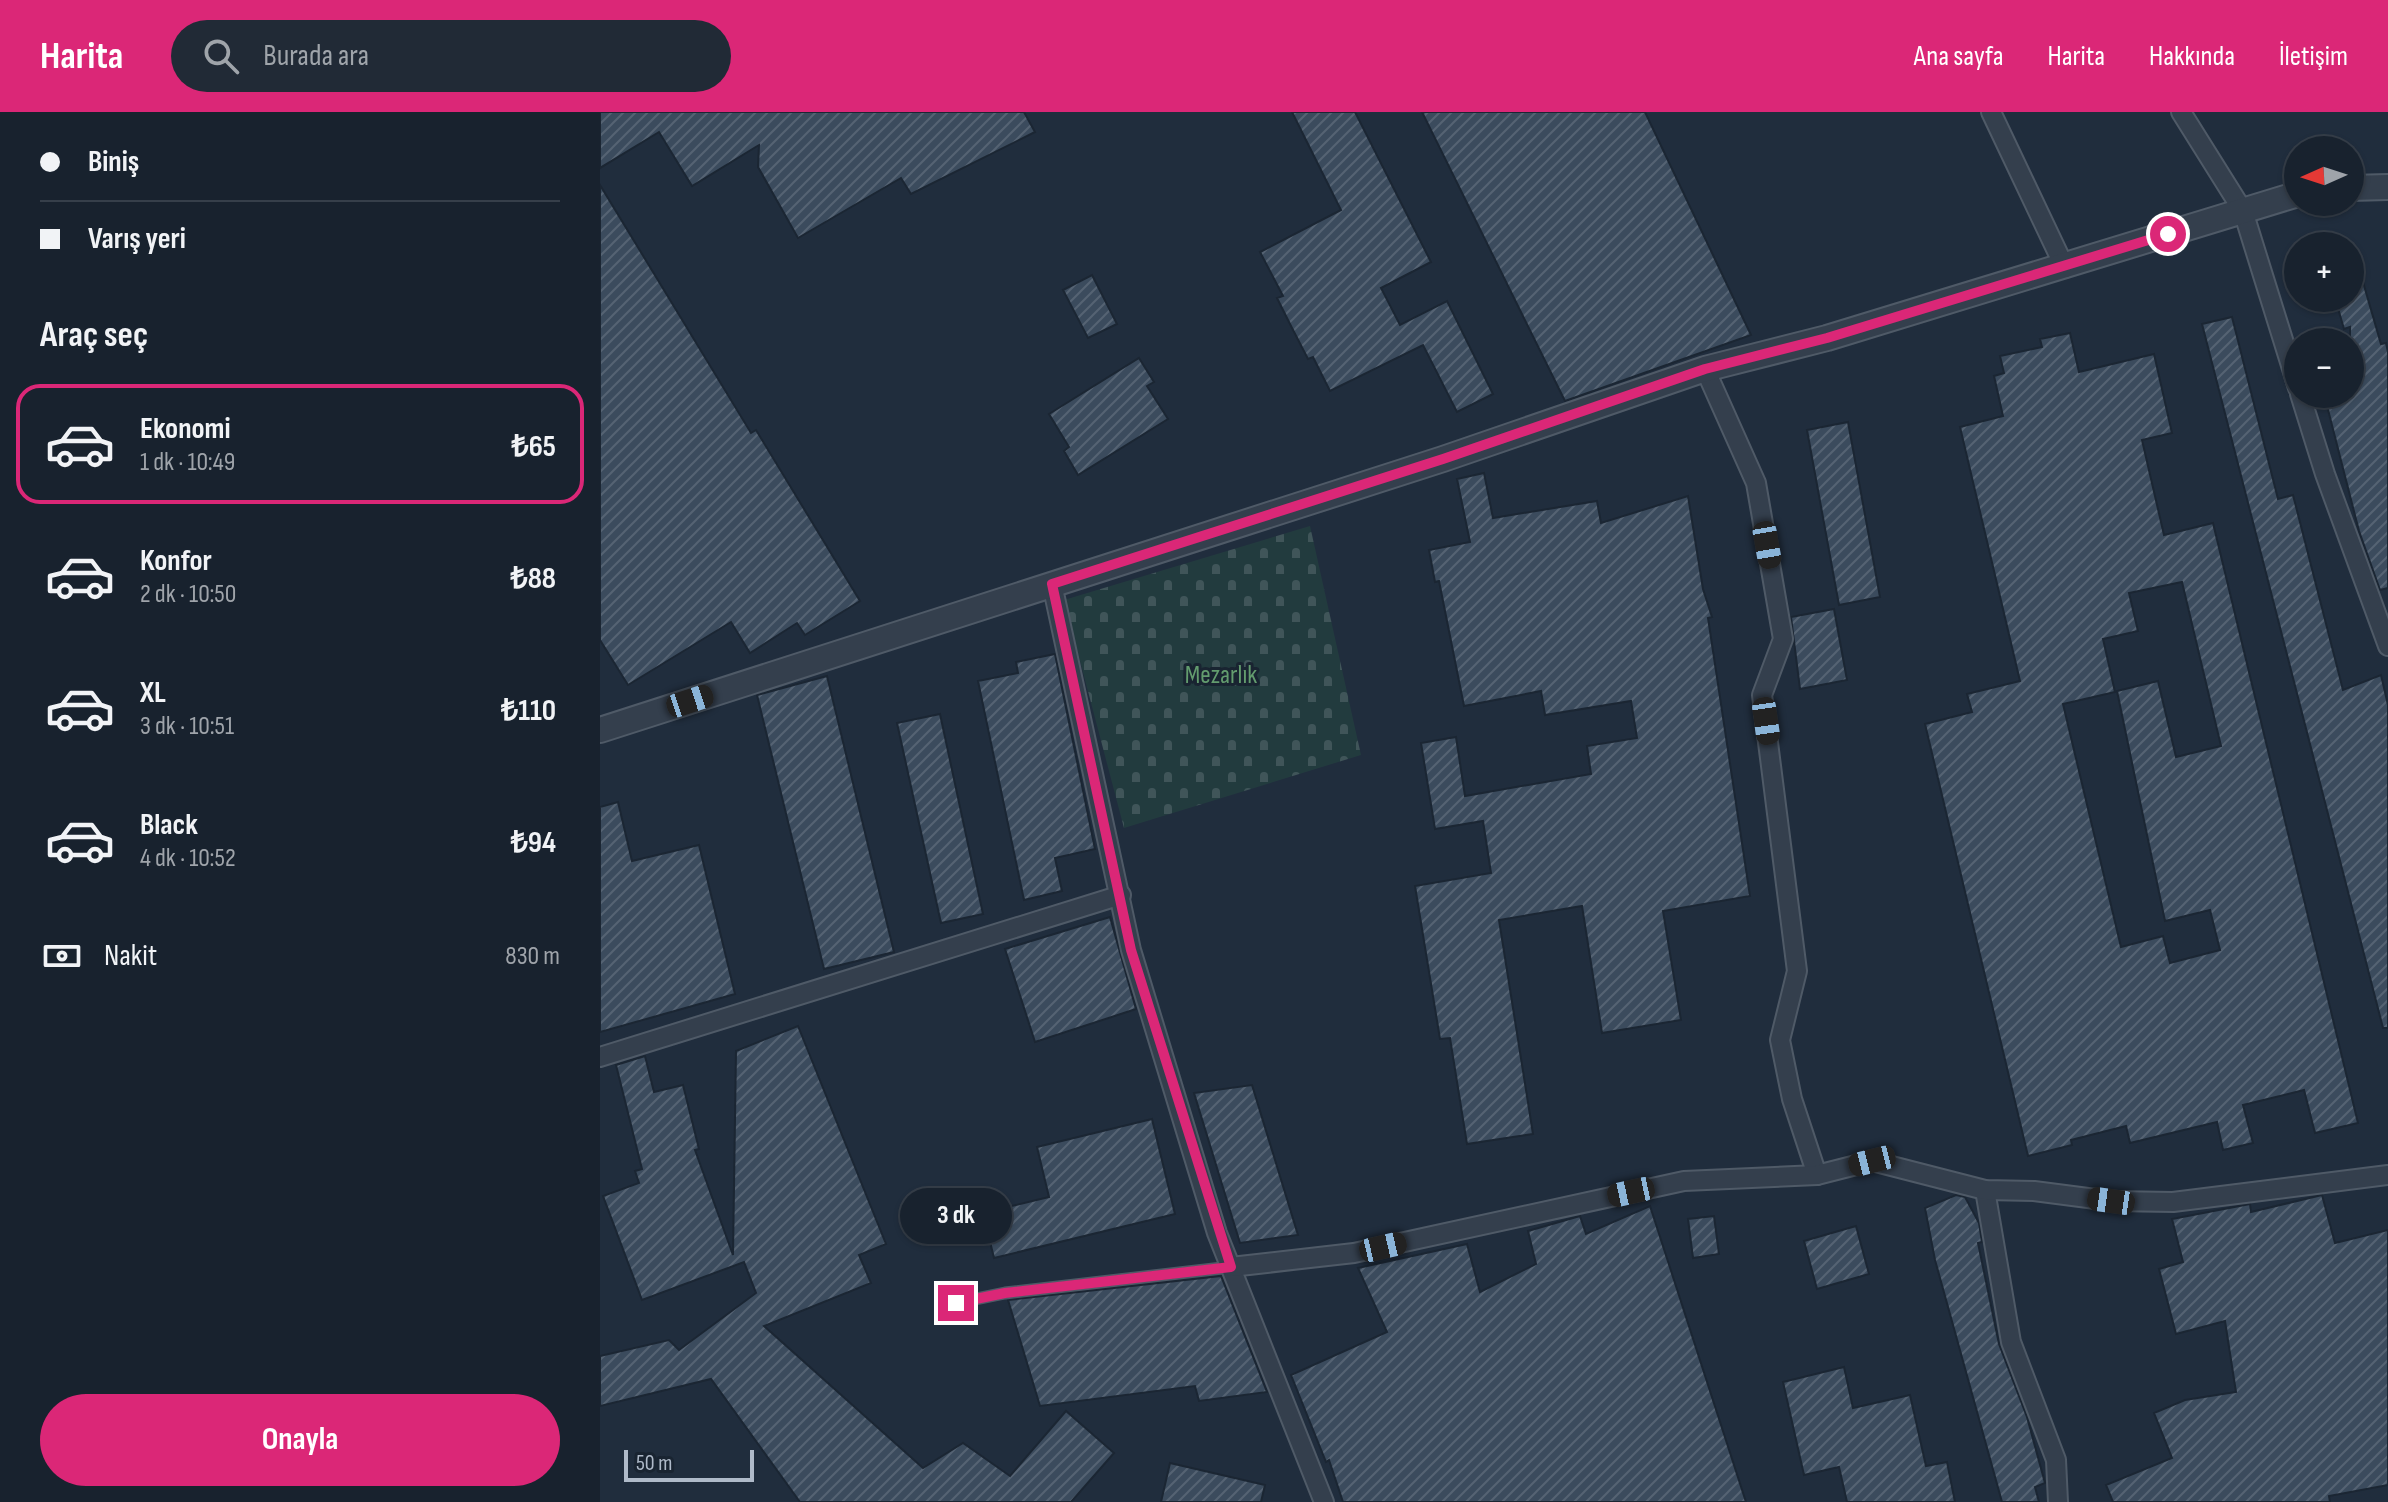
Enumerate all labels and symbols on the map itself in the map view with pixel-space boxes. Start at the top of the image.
north arrow [2284,136,2364,216]
route start [2150,216,2186,252]
car [1751,519,1783,571]
park label: Mezarlık [1185,660,1257,691]
car [663,682,717,720]
car [1751,696,1781,746]
car [1846,1144,1898,1178]
car [1605,1175,1657,1209]
car [2086,1186,2136,1216]
callout: 3 dk [900,1187,1012,1243]
car [1357,1230,1409,1264]
route end [938,1285,974,1321]
scale bar [624,1446,754,1482]

